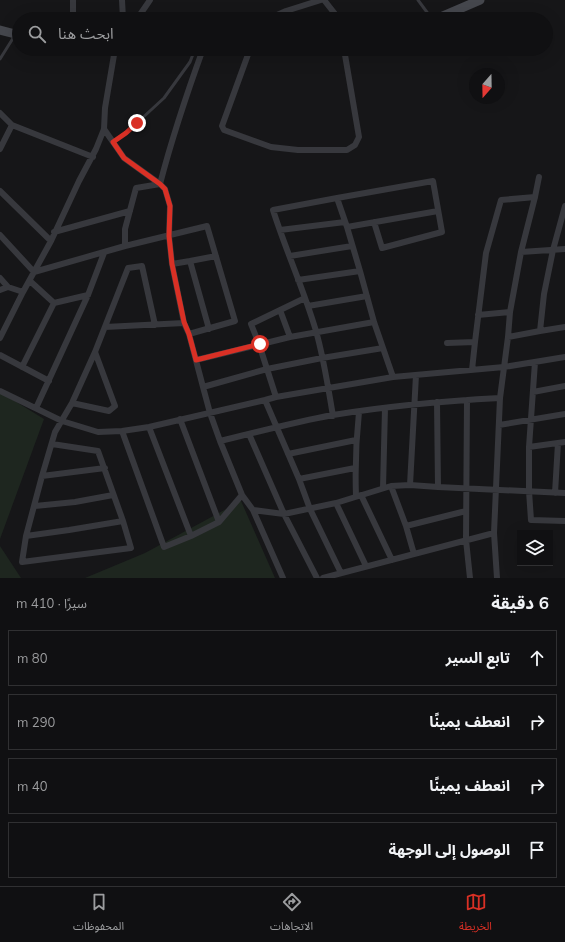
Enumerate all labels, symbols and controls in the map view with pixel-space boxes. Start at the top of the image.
search box [12,12,553,56]
icon: search [26,23,48,45]
text: ابحث هنا [58,24,114,43]
north arrow [469,68,505,104]
route end [128,114,146,132]
route start [251,335,269,353]
map controls [517,530,553,566]
button: layers [517,530,553,566]
text: 6 دقيقة [491,592,549,613]
text: سيرًا · 410 m [16,595,87,611]
icon: ahead [526,647,548,669]
text: تابع السير [446,648,510,667]
text: 80 m [17,650,47,666]
icon: right [526,711,548,733]
text: انعطف يمينًا [429,712,510,731]
text: 290 m [17,714,55,730]
icon: right [526,775,548,797]
text: انعطف يمينًا [429,776,510,795]
text: 40 m [17,778,47,794]
icon: arrive [526,839,548,861]
text: الوصول إلى الوجهة [389,840,510,859]
tab: المحفوظات [73,891,124,938]
tab: الاتجاهات [270,891,313,938]
tab: الخريطة [459,891,492,938]

